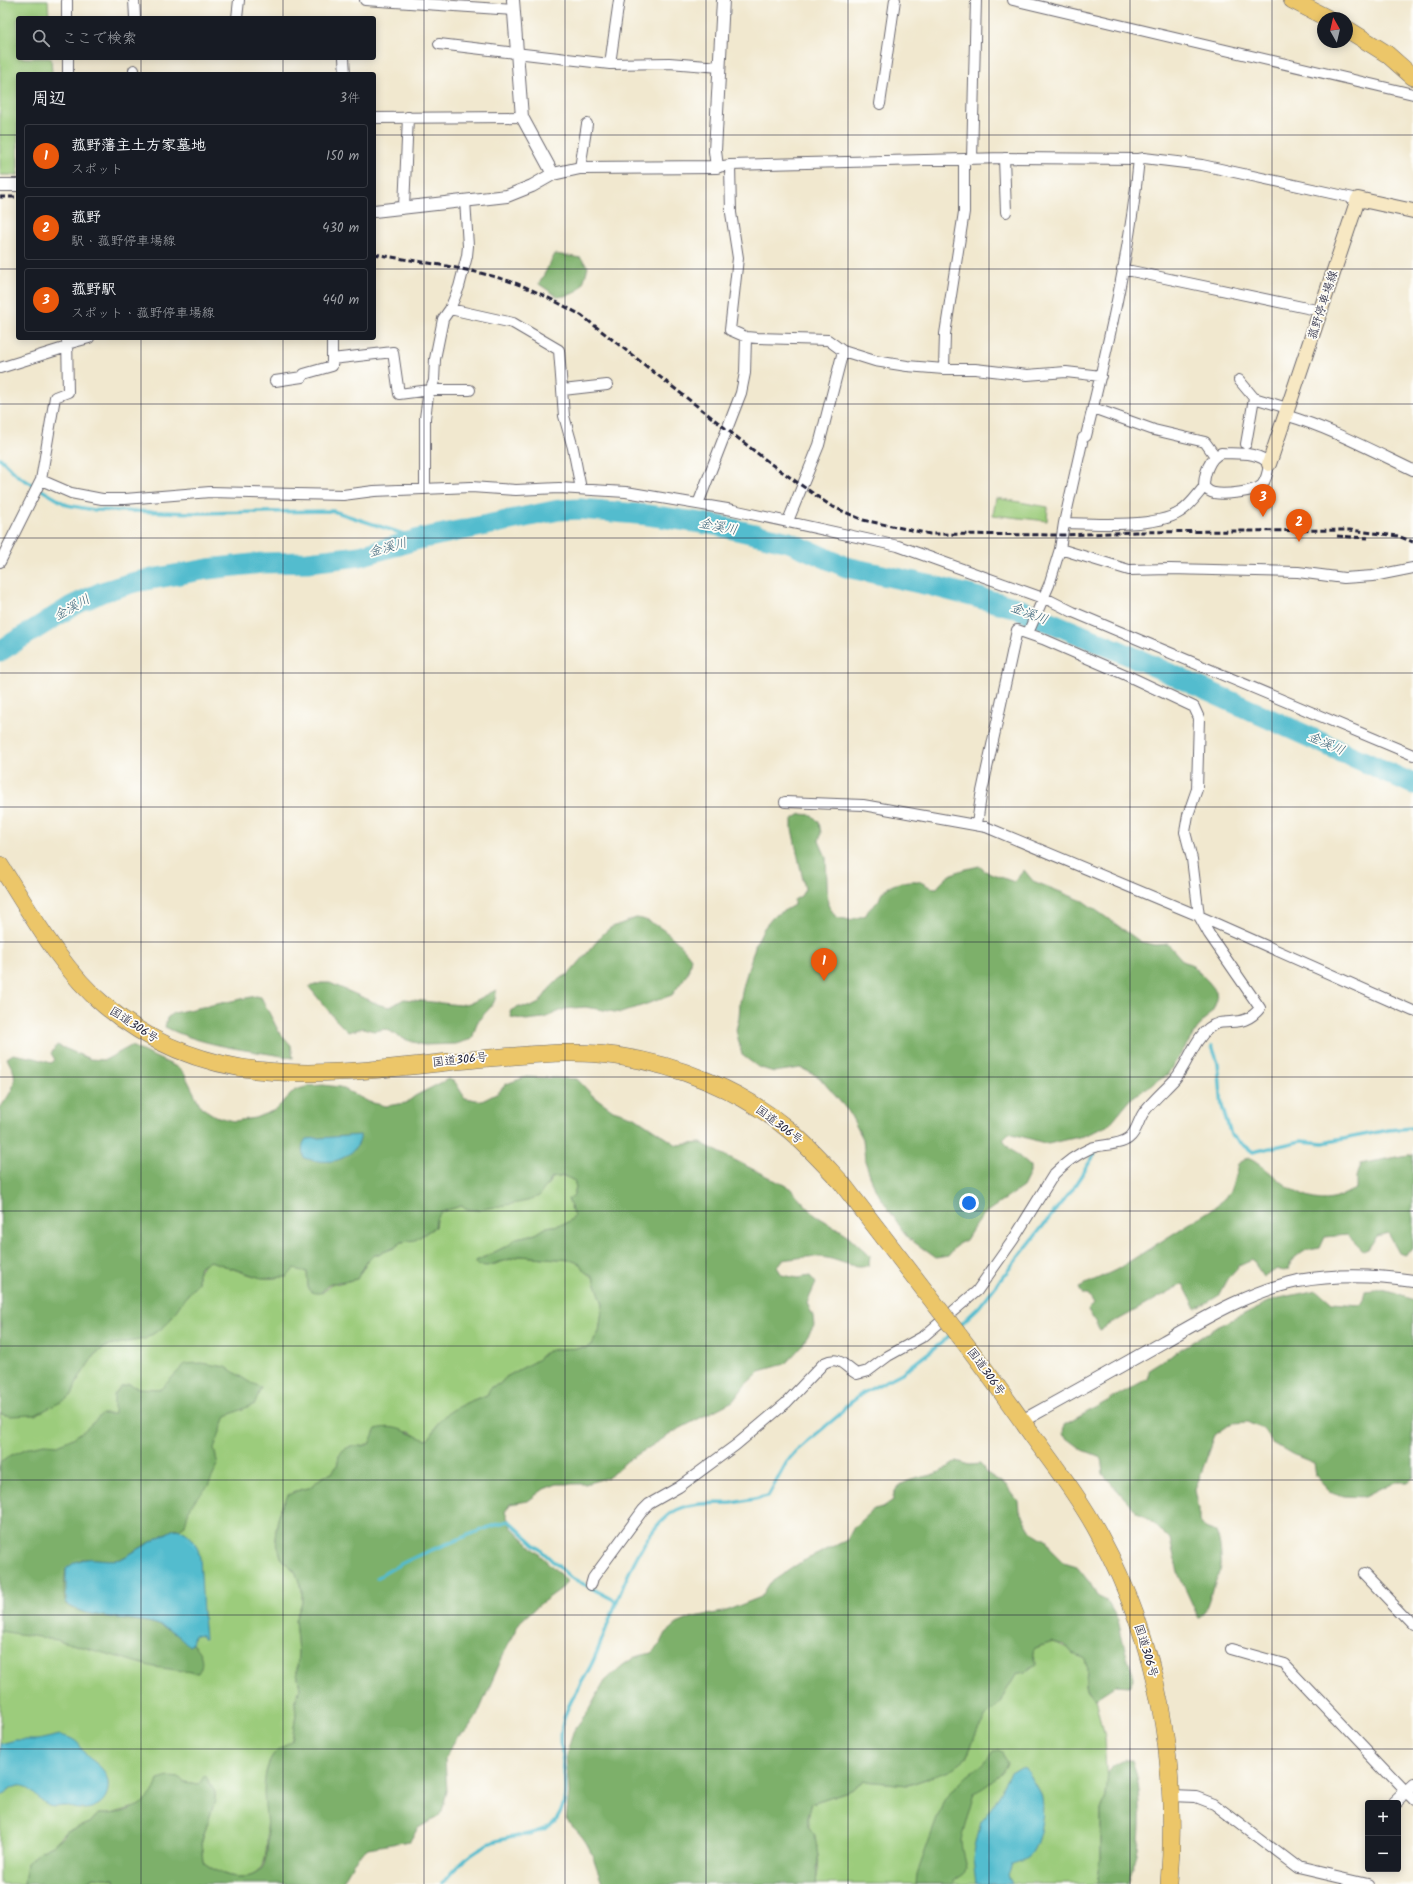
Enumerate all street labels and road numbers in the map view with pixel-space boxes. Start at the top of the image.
street label: 菰野停車場線 [1303,268,1343,342]
street label: 国道306号 [106,1002,162,1048]
street label: 国道306号 [431,1048,489,1072]
street label: 国道306号 [751,1101,807,1149]
street label: 国道306号 [962,1344,1010,1400]
street label: 国道306号 [1129,1622,1163,1680]

